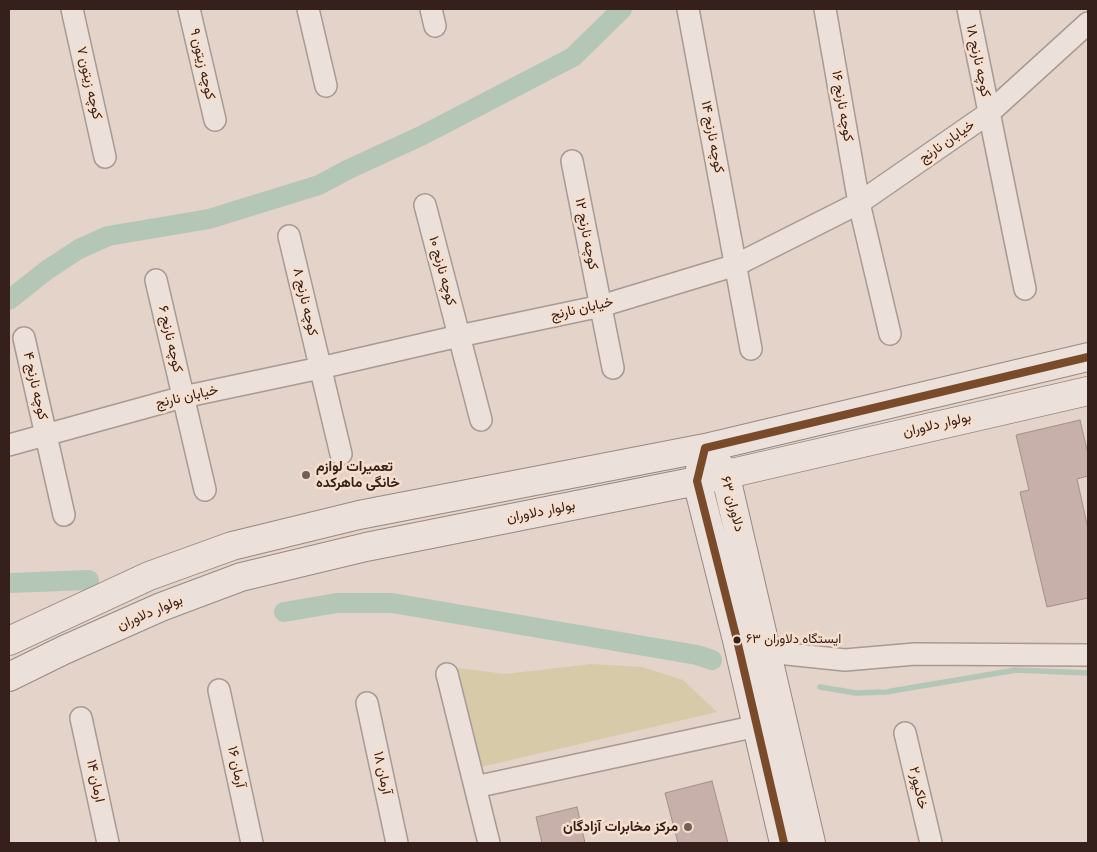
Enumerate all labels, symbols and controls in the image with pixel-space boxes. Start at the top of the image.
street label: کوچه نارنج ۱۸ [962,23,994,99]
street label: کوچه زیتون ۹ [186,27,218,101]
street label: کوچه زیتون ۷ [72,45,106,121]
street label: کوچه نارنج ۱۶ [827,69,857,143]
street label: کوچه نارنج ۱۴ [697,99,727,175]
street label: خیابان نارنج [916,117,978,167]
street label: کوچه نارنج ۱۲ [571,197,601,271]
street label: کوچه نارنج ۱۰ [425,234,459,308]
street label: کوچه نارنج ۸ [289,266,321,338]
street label: خیابان نارنج [549,294,615,324]
street label: کوچه نارنج ۶ [154,304,186,374]
street label: کوچه نارنج ۴ [19,350,51,422]
street label: خیابان نارنج [154,382,220,412]
street label: بولوار دلاوران [901,409,973,441]
place label: تعمیرات لوازم خانگی ماهرکده [316,459,400,492]
marker: تعمیرات لوازم خانگی ماهرکده [300,469,312,481]
street label: دلاوران ۶۳ [717,474,747,534]
street label: بولوار دلاوران [505,497,577,527]
street label: بولوار دلاوران [115,592,185,634]
place label: ایستگاه دلاوران ۶۳ [746,632,841,648]
marker: ایستگاه دلاوران ۶۳ [732,635,742,645]
street label: آرمان ۱۶ [223,745,249,789]
street label: آرمان ۱۸ [369,750,395,796]
street label: ارمان ۱۴ [82,758,108,804]
street label: خاکپور۲ [905,765,931,811]
place label: مرکز مخابرات آزادگان [563,819,678,835]
marker: مرکز مخابرات آزادگان [682,821,694,833]

